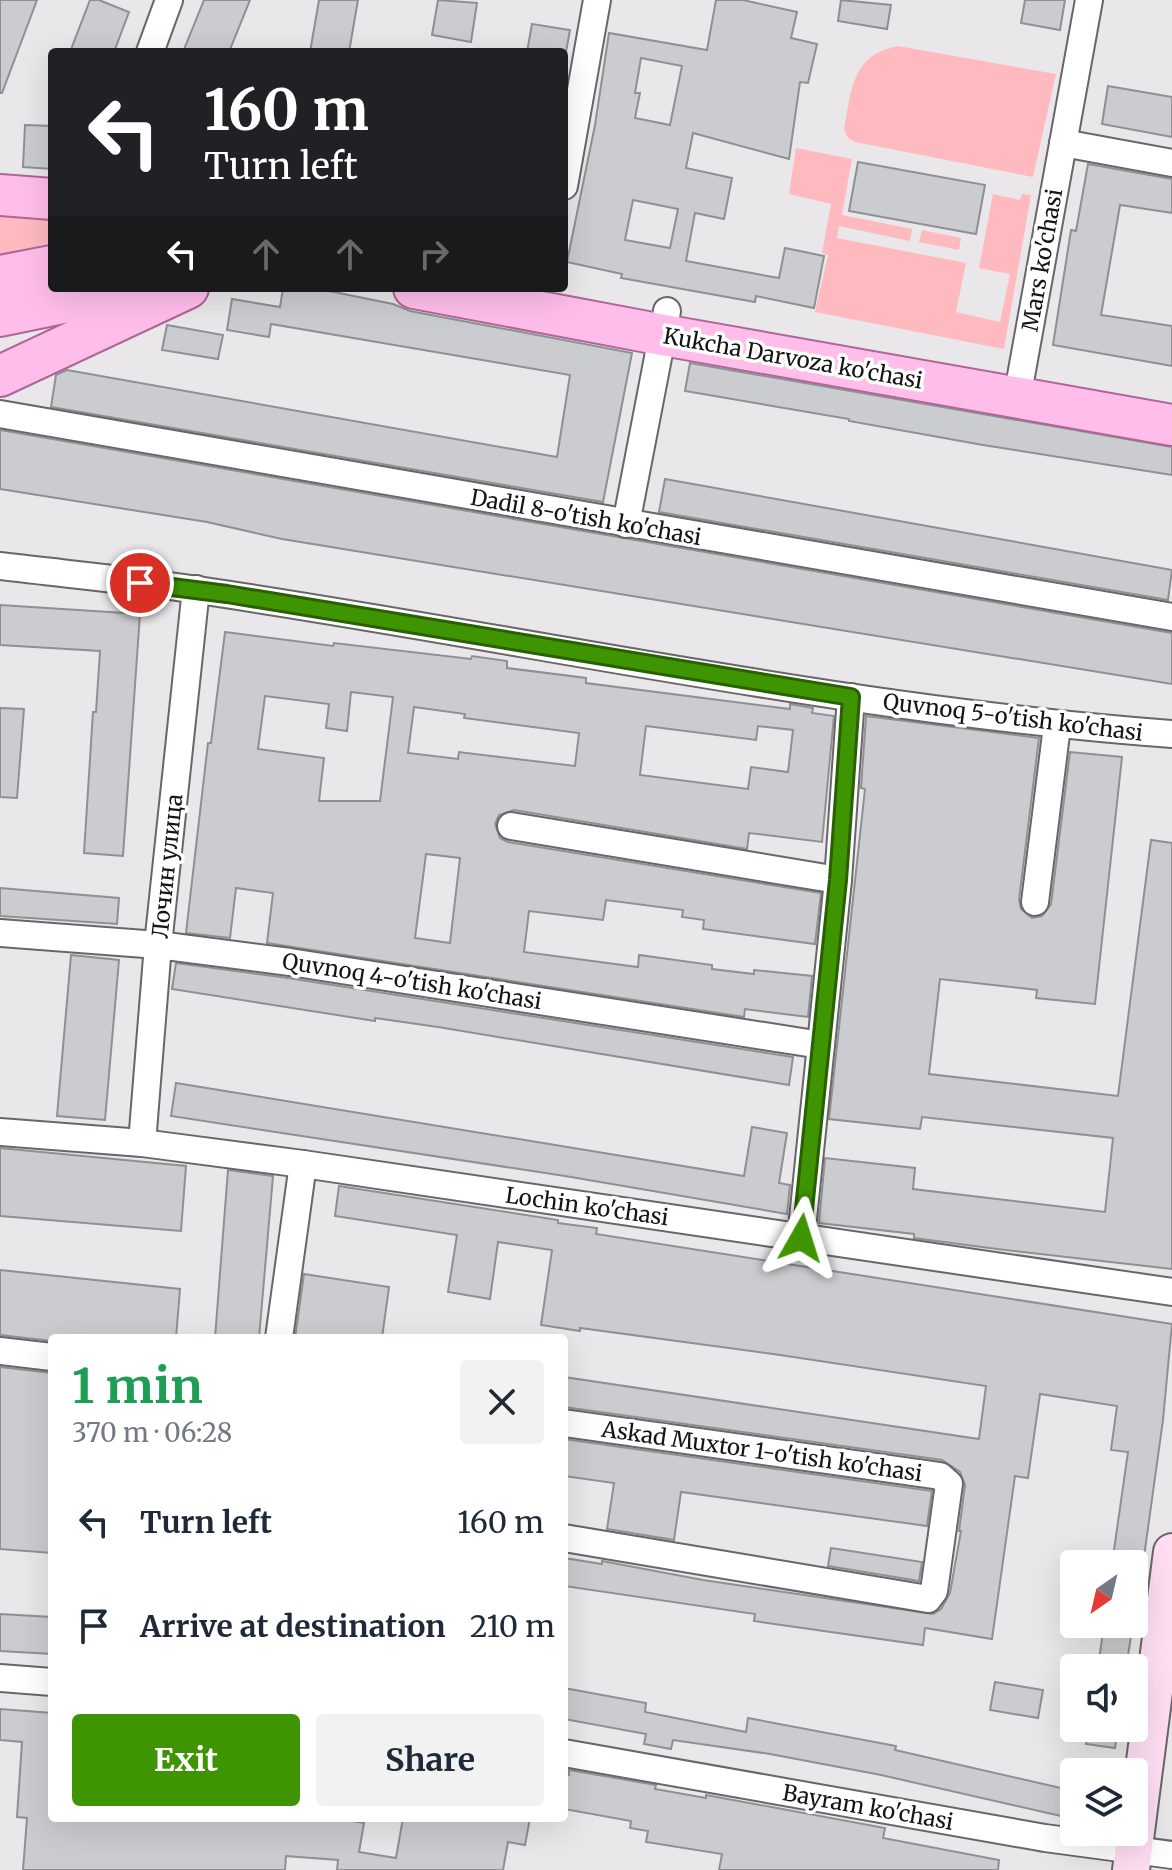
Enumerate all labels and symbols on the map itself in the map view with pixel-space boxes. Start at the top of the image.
street label: Mars ko'chasi [1016,187,1068,333]
street label: Kukcha Darvoza ko'chasi [661,321,925,395]
street label: Dadil 8-o'tish ko'chasi [468,483,704,551]
pin [106,549,174,617]
street label: Quvnoq 5-o'tish ko'chasi [881,687,1145,747]
street label: Лочин улица [146,792,189,940]
street label: Quvnoq 4-o'tish ko'chasi [280,947,544,1015]
street label: Lochin ko'chasi [504,1181,670,1231]
position arrow [759,1196,843,1280]
street label: Askad Muxtor 1-o'tish ko'chasi [599,1414,924,1487]
north arrow [1060,1550,1148,1638]
street label: Bayram ko'chasi [780,1778,956,1836]

